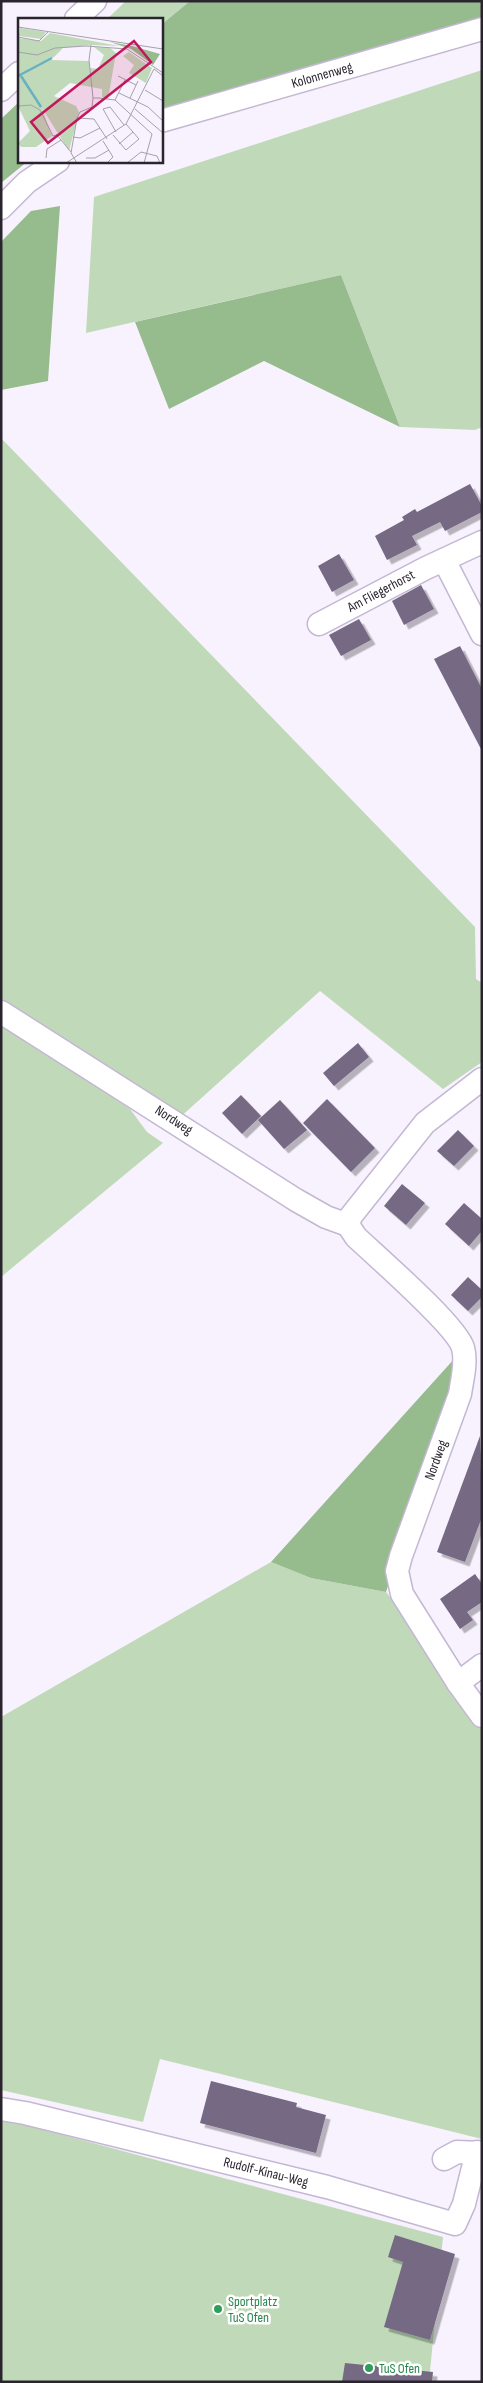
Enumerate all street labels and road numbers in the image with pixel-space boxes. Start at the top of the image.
street label: Kolonnenweg [289,58,355,92]
street label: Am Fliegerhorst [343,566,418,616]
street label: Nordweg [152,1102,196,1139]
street label: Nordweg [421,1437,451,1482]
street label: Rudolf-Kinau-Weg [222,2153,311,2191]

